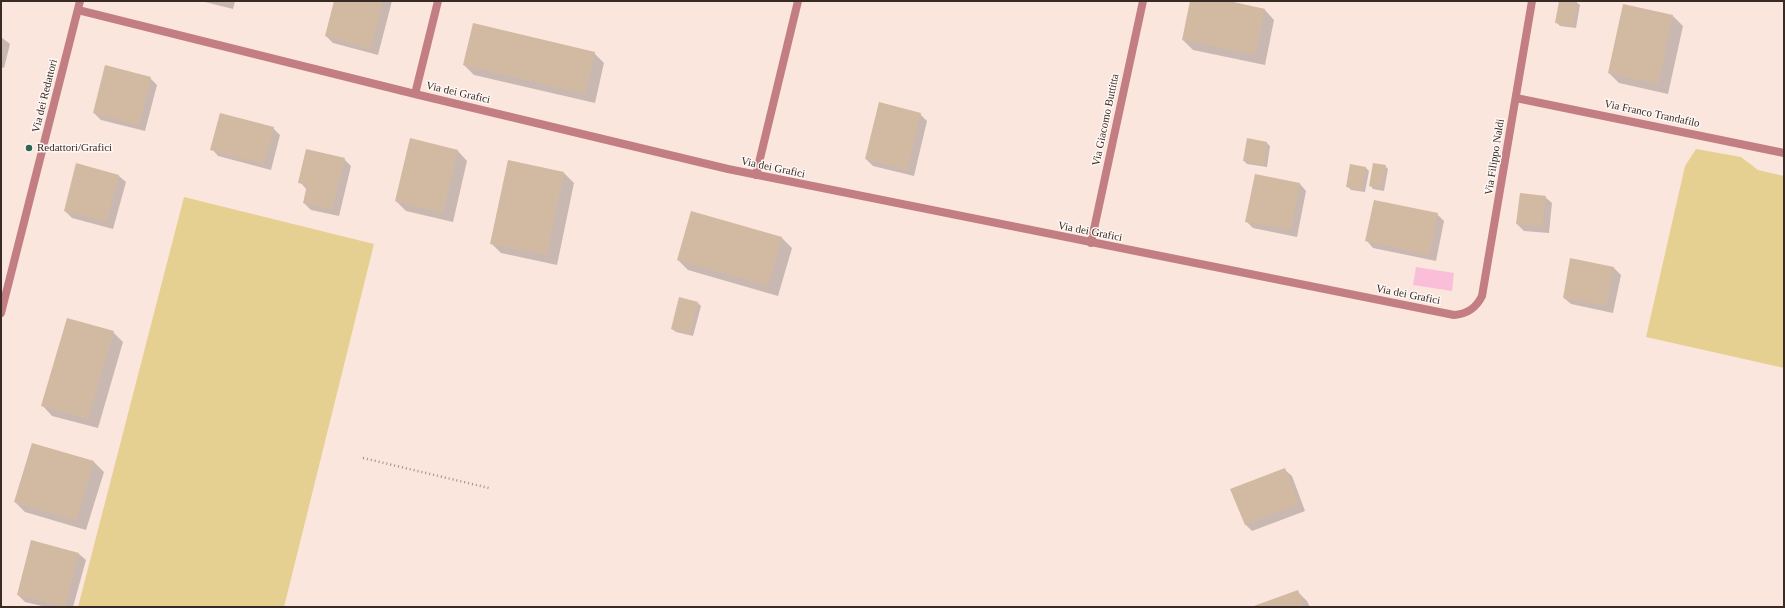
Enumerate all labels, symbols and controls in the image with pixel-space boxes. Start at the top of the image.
street label: Via dei Redattori [30,58,60,134]
street label: Via Giacomo Buttitta [1090,73,1122,167]
street label: Via dei Grafici [425,79,491,107]
street label: Via Franco Trandafilo [1603,97,1701,131]
street label: Via Filippo Naldi [1482,118,1508,196]
place label: Redattori/Grafici [37,141,112,155]
marker: Redattori/Grafici [24,143,34,153]
street label: Via dei Grafici [740,155,806,181]
street label: Via dei Grafici [1057,219,1123,245]
street label: Via dei Grafici [1375,282,1441,308]

